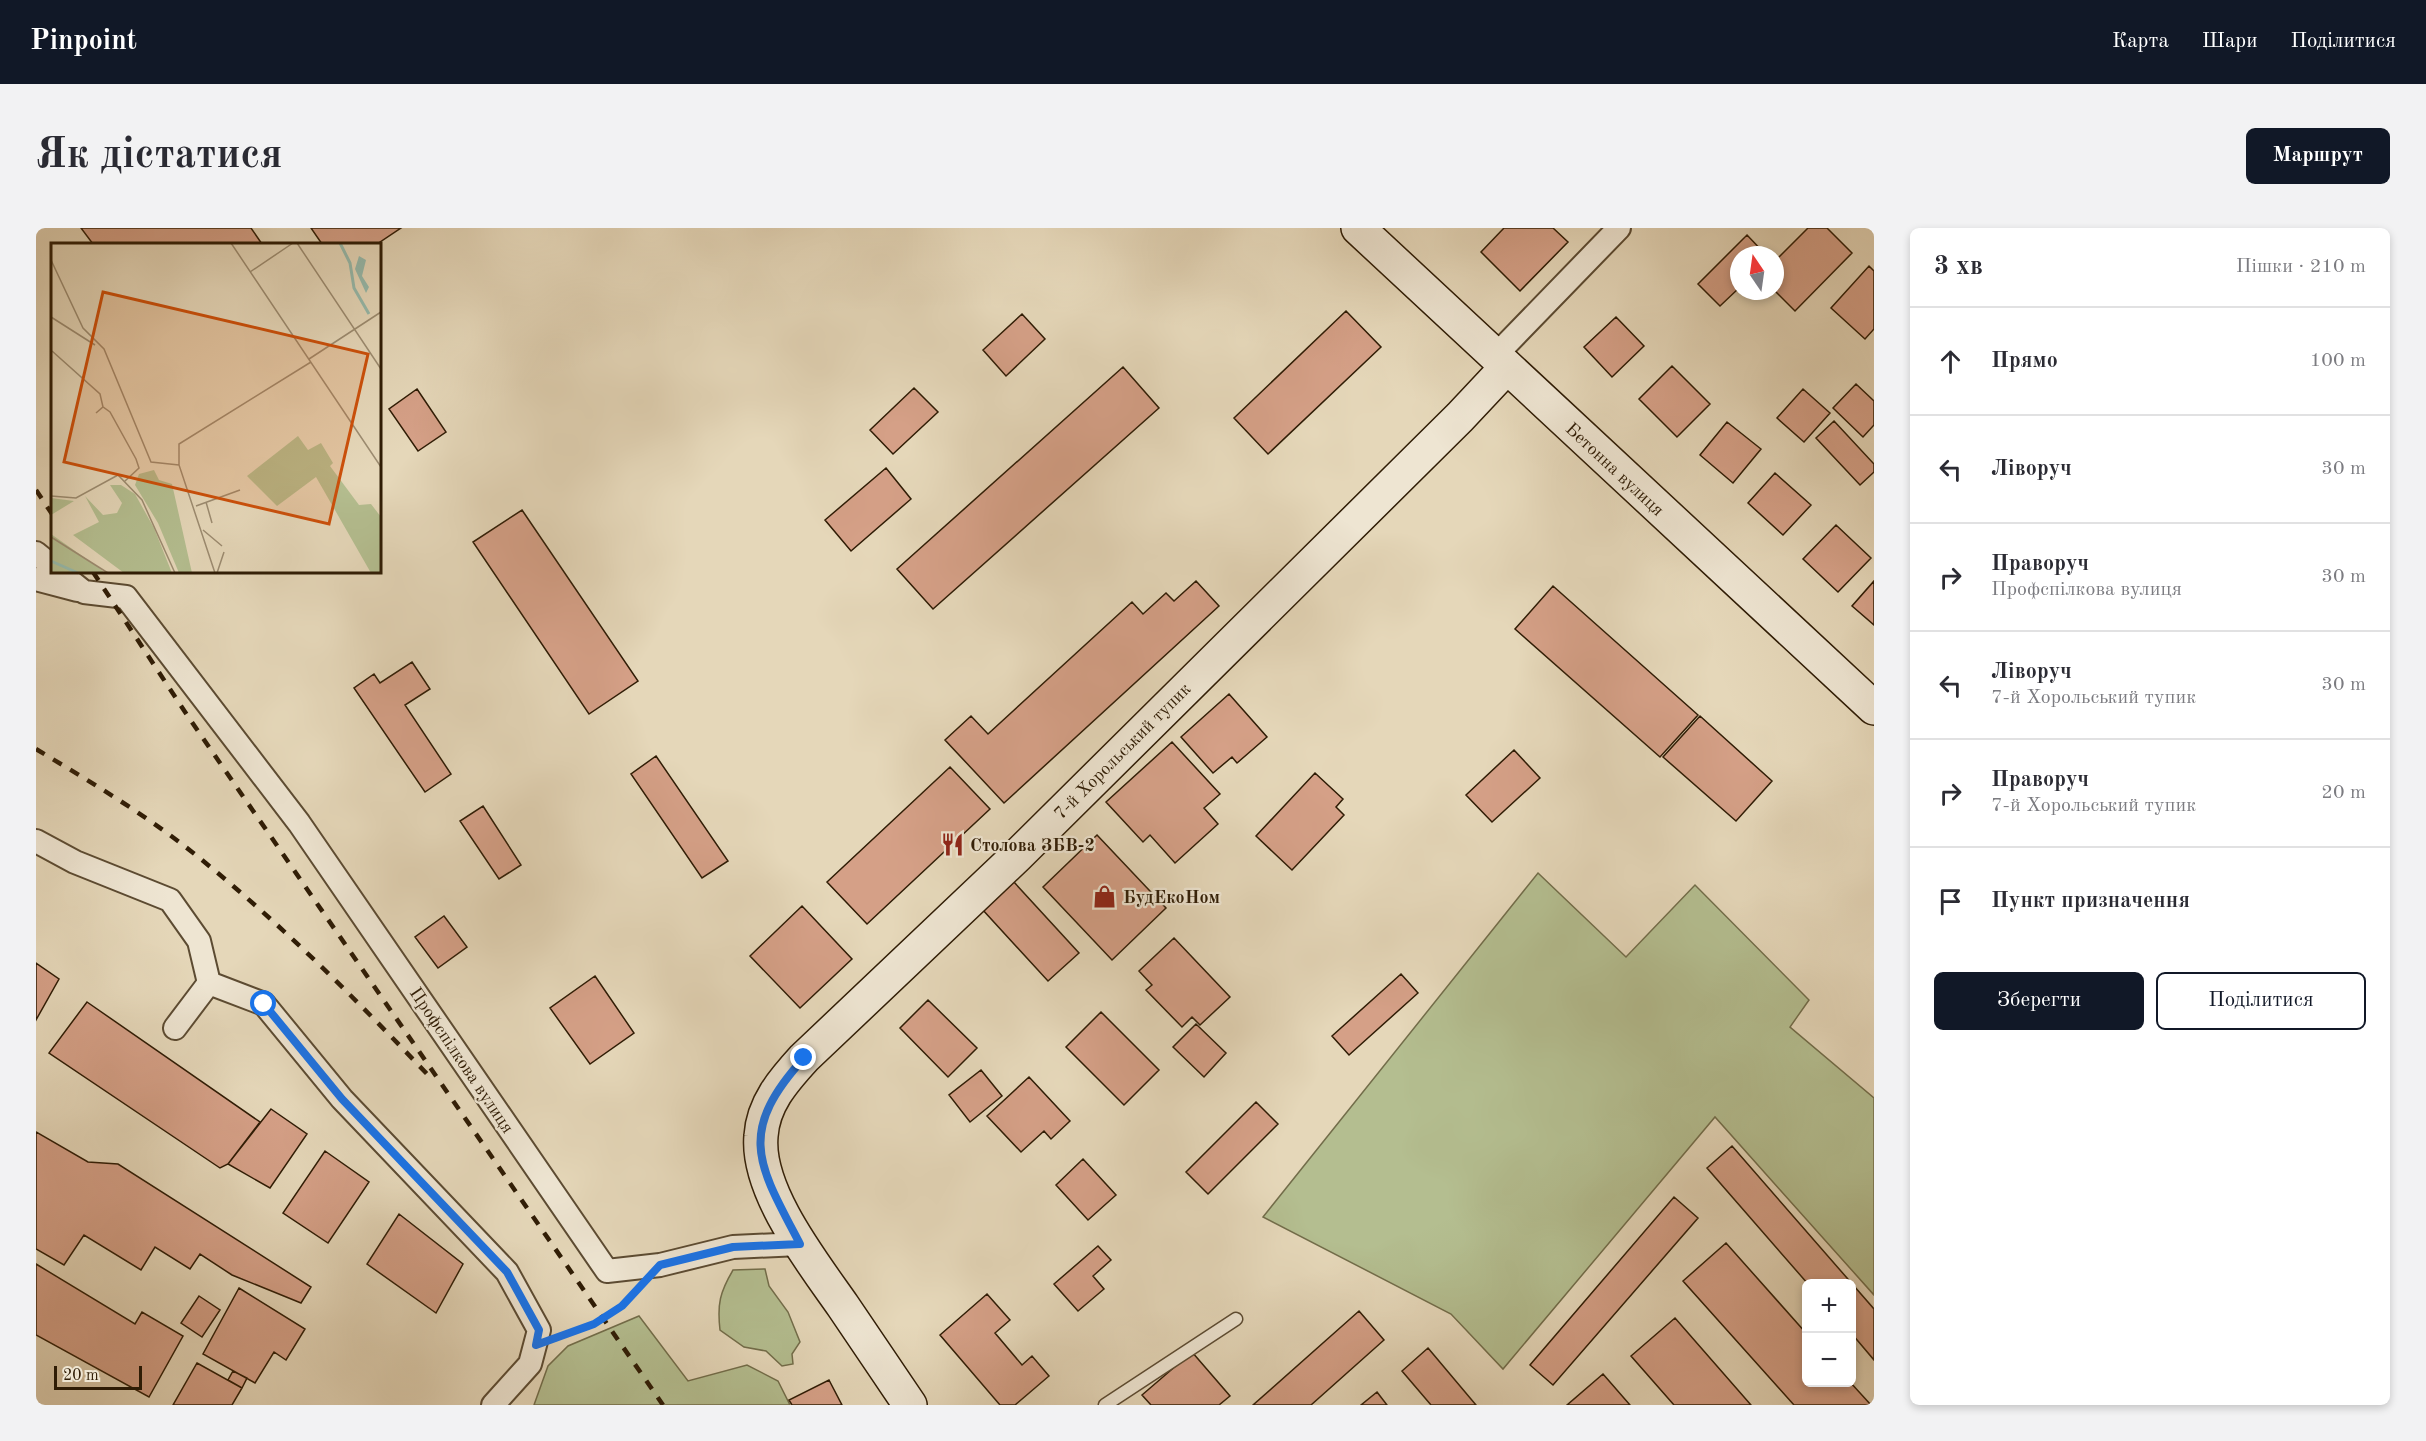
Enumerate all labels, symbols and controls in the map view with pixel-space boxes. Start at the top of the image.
text: Pinpoint [30,28,137,56]
text: Карта [2112,31,2169,52]
text: Шари [2202,31,2257,52]
text: Поділитися [2290,31,2396,52]
button: Маршрут [2246,128,2390,184]
text: Як дістатися [36,135,283,177]
inset map [51,243,381,573]
north arrow [1730,246,1784,300]
text: 3 хв [1934,254,1983,280]
text: Пішки · 210 m [2236,257,2366,277]
icon: ahead [1934,345,1967,378]
text: Прямо [1991,350,2058,372]
text: 100 m [2310,351,2366,371]
street label: Бетонна вулиця [1562,420,1667,520]
icon: left [1934,453,1967,486]
text: Ліворуч [1991,458,2072,480]
text: 30 m [2321,459,2366,479]
text: Праворуч [1991,553,2089,575]
icon: right [1934,561,1967,594]
text: 30 m [2321,567,2366,587]
text: Профспілкова вулиця [1991,580,2182,600]
text: Ліворуч [1991,661,2072,683]
icon: left [1934,669,1967,702]
text: 30 m [2321,675,2366,695]
street label: 7-й Хорольський тупик [1051,680,1194,823]
text: 7-й Хорольський тупик [1991,688,2196,708]
text: Праворуч [1991,769,2089,791]
icon: right [1934,777,1967,810]
text: 20 m [2321,783,2366,803]
text: 7-й Хорольський тупик [1991,796,2196,816]
restaurant icon: Столова ЗБВ-2 [939,832,965,858]
place label: Столова ЗБВ-2 [970,837,1095,855]
shop icon: БудЕкоНом [1092,884,1118,910]
icon: arrive [1934,885,1967,918]
place label: БудЕкоНом [1123,889,1220,907]
text: Пункт призначення [1991,890,2190,912]
button: Зберегти [1934,972,2144,1030]
button: Поділитися [2156,972,2366,1030]
street label: Профспілкова вулиця [405,984,517,1137]
route start [250,990,276,1016]
route end [790,1044,816,1070]
map controls [1802,1279,1856,1387]
button: + [1802,1279,1856,1333]
button: − [1802,1333,1856,1387]
scale bar [54,1363,142,1390]
text: 20 m [63,1368,99,1384]

